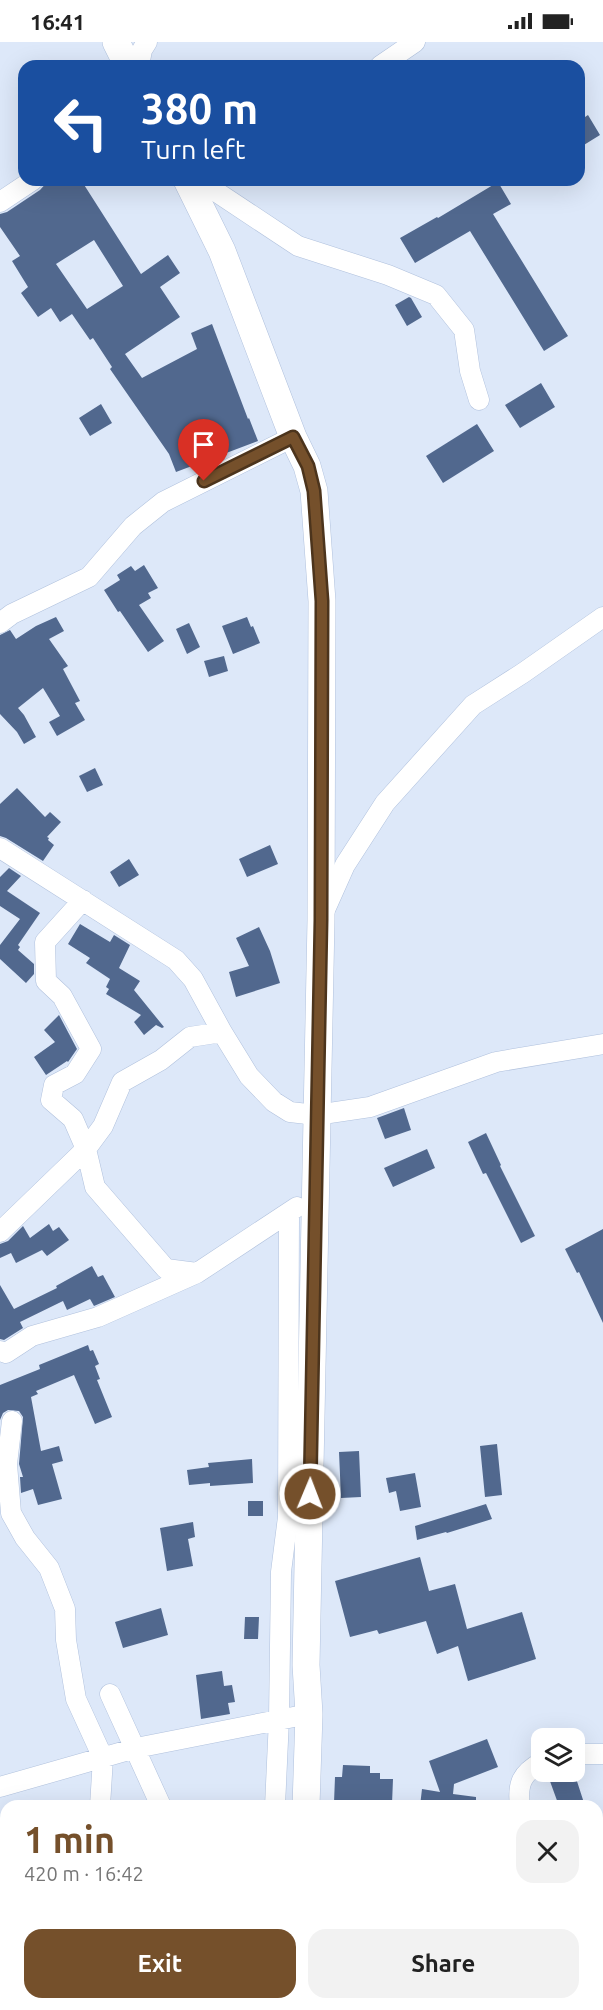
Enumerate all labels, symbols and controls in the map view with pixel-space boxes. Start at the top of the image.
text: 16:41 [30,9,85,34]
icon: left [42,84,120,162]
text: 380 m [141,85,258,132]
text: Turn left [141,134,245,164]
pin [178,419,229,481]
icon: arrive [187,428,220,461]
position arrow [278,1462,342,1526]
map controls [531,1728,585,1782]
button: layers [531,1728,585,1782]
text: 1 min [24,1819,115,1860]
button: close [516,1820,579,1883]
text: 420 m · 16:42 [24,1862,144,1885]
button: Exit [24,1929,296,1998]
button: Share [308,1929,579,1998]

